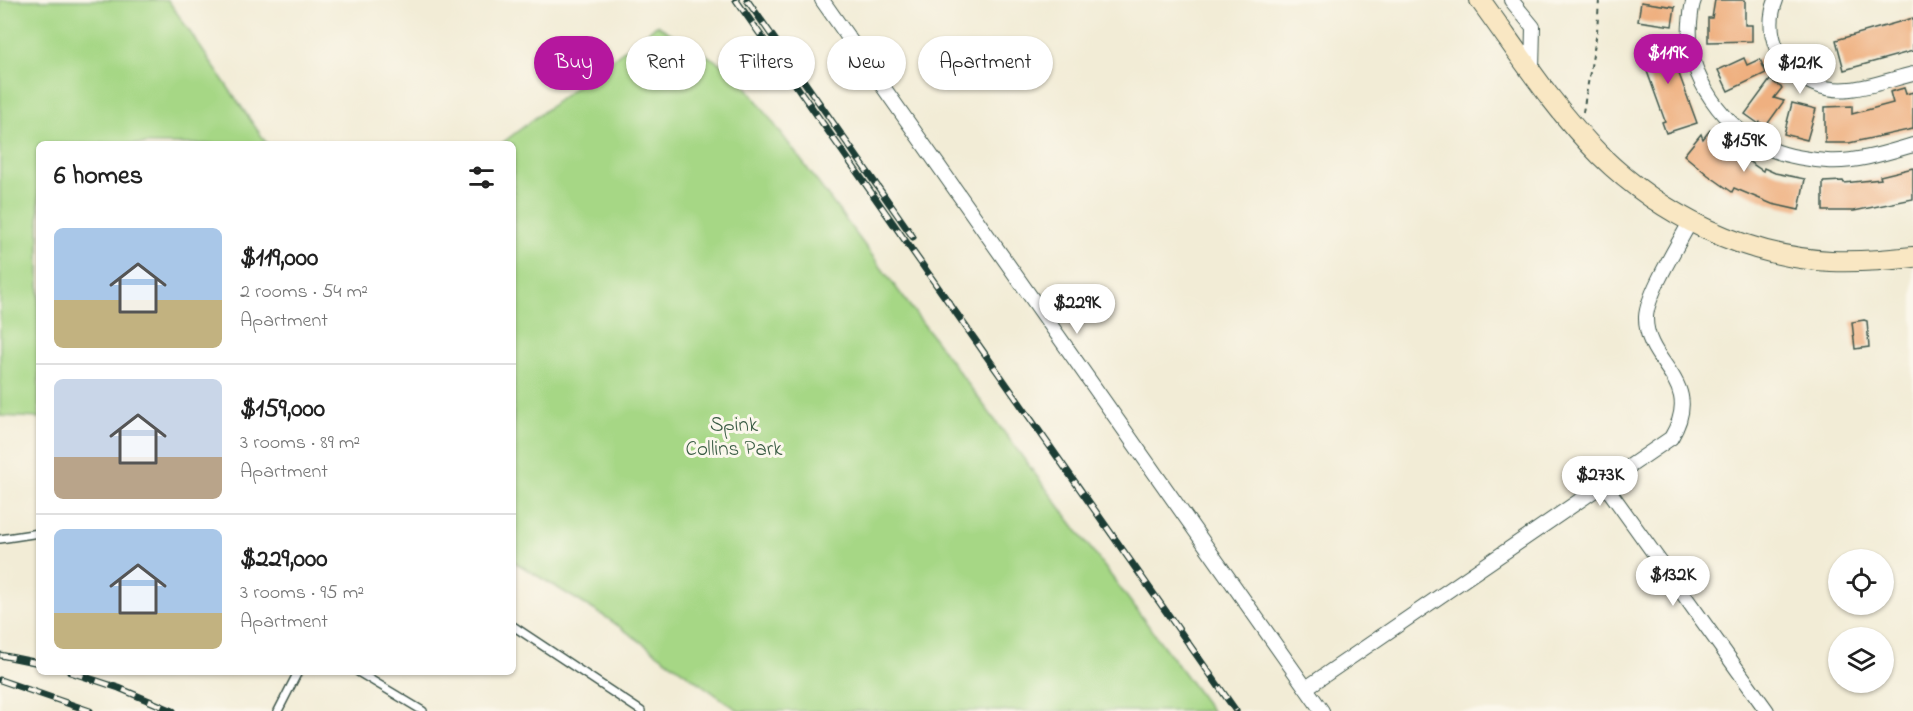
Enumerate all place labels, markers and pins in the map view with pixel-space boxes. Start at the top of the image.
pin: $119K [1626,34,1710,85]
pin: $121K [1758,44,1842,95]
pin: $159K [1702,122,1786,173]
pin: $229K [1035,284,1119,335]
pin: $273K [1558,456,1642,507]
pin: $132K [1631,556,1715,607]

